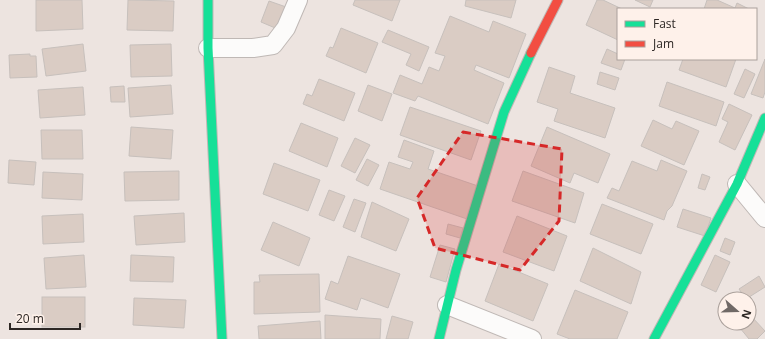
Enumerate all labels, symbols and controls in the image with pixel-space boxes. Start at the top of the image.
legend [617,8,757,60]
text: Fast [653,15,676,32]
text: Jam [652,35,674,52]
north arrow [717,291,757,331]
scale bar [10,305,80,331]
text: N [738,308,755,321]
text: 20 m [16,310,44,327]

